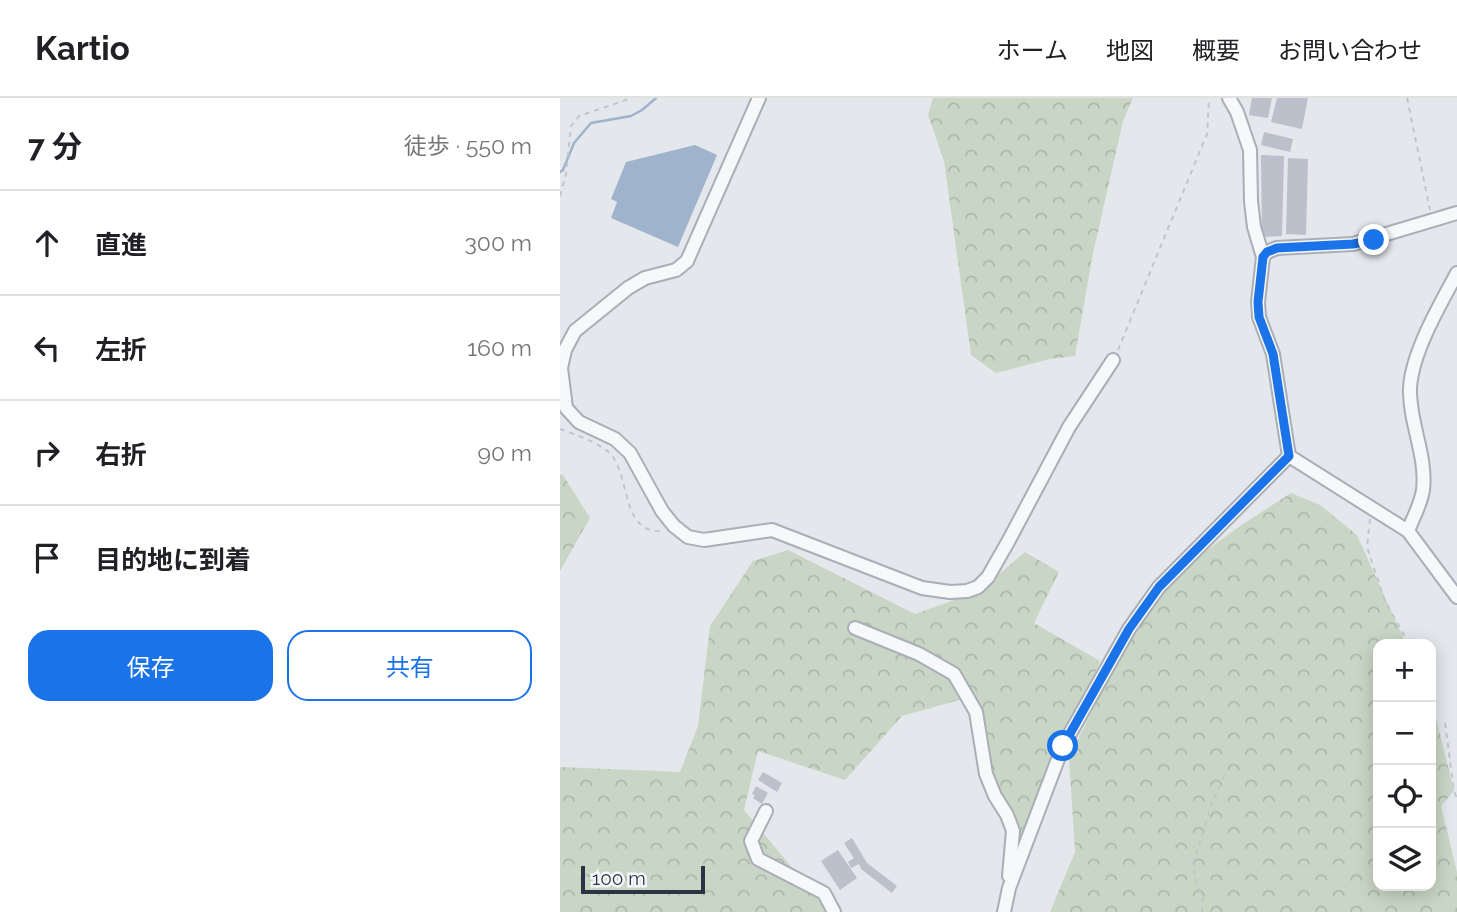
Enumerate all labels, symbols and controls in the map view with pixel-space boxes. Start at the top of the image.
text: Kartio [35,29,130,68]
text: ホーム [997,36,1068,65]
text: 地図 [1106,36,1154,65]
text: 概要 [1192,36,1240,65]
text: お問い合わせ [1278,36,1422,65]
text: 7 分 [28,129,82,164]
text: 徒歩 · 550 m [404,132,532,159]
icon: ahead [28,224,66,262]
route end [1358,224,1389,255]
text: 300 m [465,229,532,256]
text: 直進 [95,230,147,260]
icon: left [28,329,66,367]
text: 160 m [467,334,532,361]
text: 左折 [95,335,147,365]
icon: right [28,434,66,472]
text: 90 m [477,439,532,466]
text: 右折 [95,440,147,470]
icon: arrive [28,539,66,577]
text: 目的地に到着 [95,545,251,575]
button: 保存 [28,630,273,701]
button: 共有 [287,630,532,701]
map controls [1373,639,1436,891]
button: + [1373,639,1436,702]
button: − [1373,702,1436,765]
route start [1047,730,1078,761]
button: locate [1373,765,1436,828]
button: layers [1373,828,1436,891]
scale bar [581,863,705,895]
text: 100 m [592,867,646,889]

